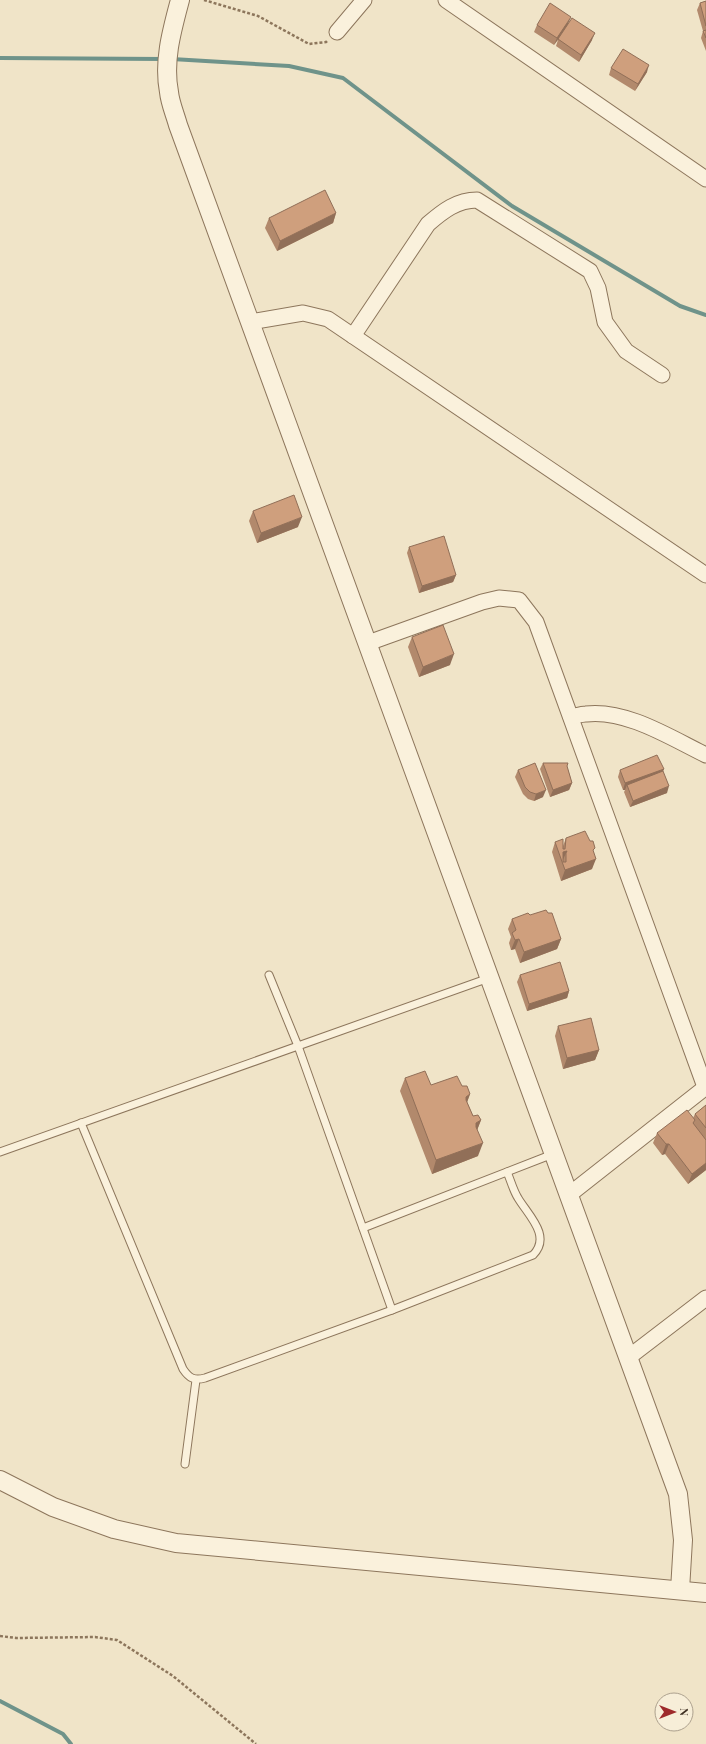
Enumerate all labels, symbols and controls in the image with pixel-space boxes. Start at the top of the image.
north arrow [654,1692,694,1732]
text: N [677,1708,692,1716]

